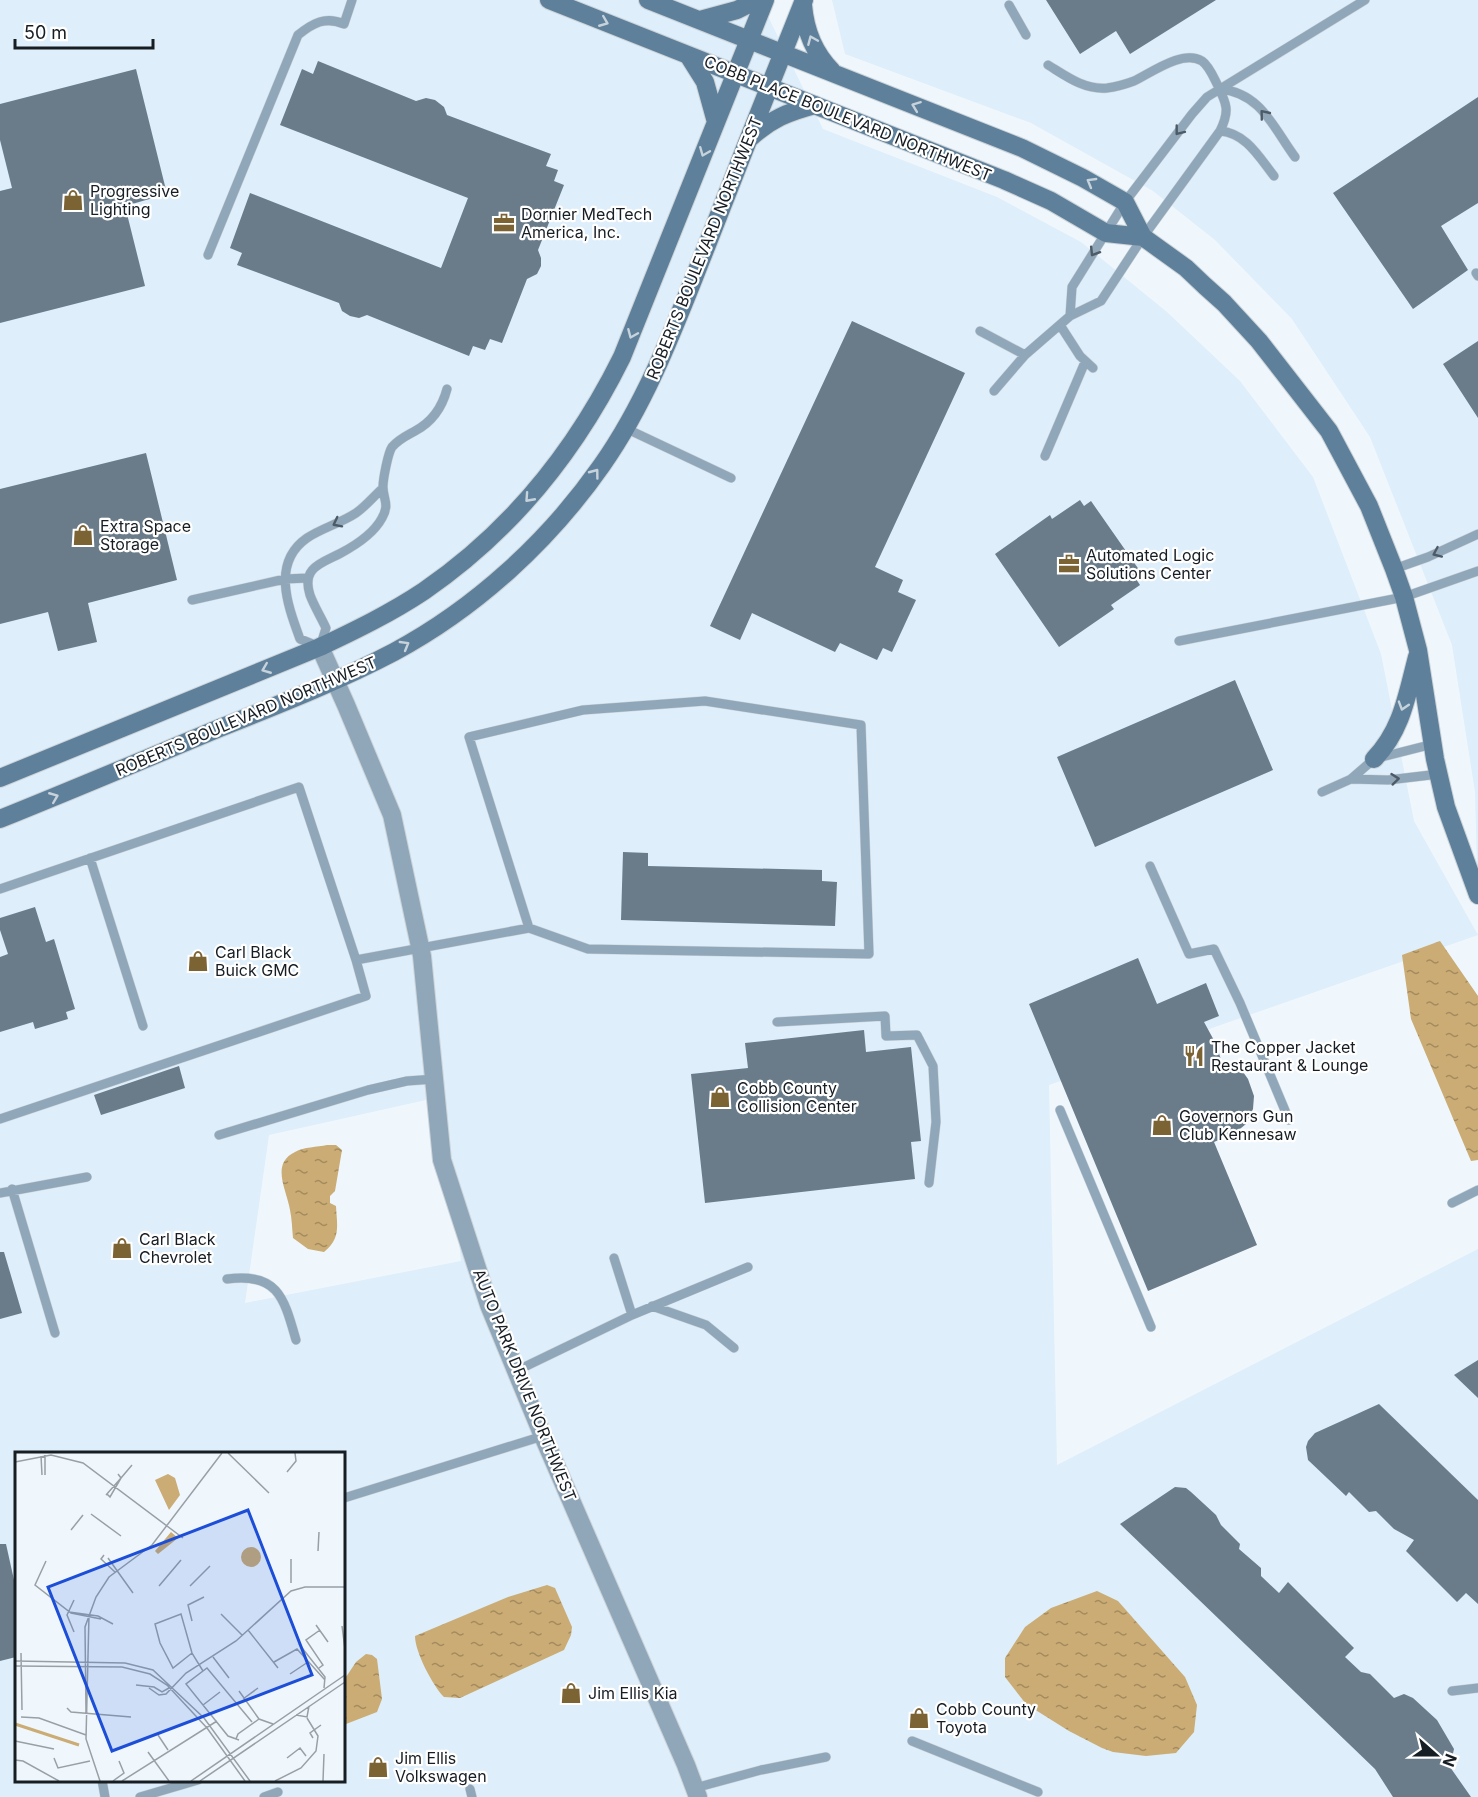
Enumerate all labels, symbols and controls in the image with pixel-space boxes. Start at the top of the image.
scale bar [15,12,153,50]
one-way arrow [598,15,609,27]
text: 50 m [24,22,67,43]
one-way arrow [807,36,819,47]
street label: COBB PLACE BOULEVARD NORTHWEST [701,51,995,185]
one-way arrow [912,101,923,113]
one-way arrow [1261,110,1272,121]
street label: ROBERTS BOULEVARD NORTHWEST [642,114,766,382]
one-way arrow [1175,124,1186,135]
one-way arrow [699,146,711,157]
one-way arrow [1087,178,1097,189]
place label: Progressive Lighting [90,181,179,219]
shop icon: Progressive Lighting [61,188,85,212]
place label: Dornier MedTech America, Inc. [521,204,652,242]
office icon: Dornier MedTech America, Inc. [492,211,516,235]
one-way arrow [1090,245,1101,256]
one-way arrow [627,327,639,338]
one-way arrow [588,469,599,480]
one-way arrow [525,491,536,502]
one-way arrow [332,515,343,527]
place label: Extra Space Storage [100,516,191,554]
shop icon: Extra Space Storage [71,523,95,547]
place label: Automated Logic Solutions Center [1086,545,1214,583]
one-way arrow [1432,545,1443,557]
office icon: Automated Logic Solutions Center [1057,552,1081,576]
one-way arrow [399,641,409,652]
street label: ROBERTS BOULEVARD NORTHWEST [113,652,379,780]
one-way arrow [261,662,272,674]
one-way arrow [1398,700,1410,711]
one-way arrow [1390,773,1399,786]
one-way arrow [48,792,59,804]
place label: Carl Black Buick GMC [215,942,299,980]
shop icon: Carl Black Buick GMC [186,949,210,973]
place label: The Copper Jacket Restaurant & Lounge [1211,1037,1368,1075]
restaurant icon: The Copper Jacket Restaurant & Lounge [1182,1044,1206,1068]
place label: Cobb County Collision Center [737,1078,857,1116]
shop icon: Cobb County Collision Center [708,1085,732,1109]
place label: Governors Gun Club Kennesaw [1179,1106,1297,1144]
shop icon: Governors Gun Club Kennesaw [1150,1113,1174,1137]
place label: Carl Black Chevrolet [139,1229,216,1267]
shop icon: Carl Black Chevrolet [110,1236,134,1260]
street label: AUTO PARK DRIVE NORTHWEST [469,1266,581,1504]
inset map [15,1452,345,1782]
shop icon: Jim Ellis Kia [559,1681,583,1705]
place label: Jim Ellis Kia [588,1683,678,1703]
place label: Cobb County Toyota [936,1699,1036,1737]
shop icon: Cobb County Toyota [907,1706,931,1730]
north arrow [1406,1725,1466,1785]
place label: Jim Ellis Volkswagen [395,1748,487,1786]
text: N [1438,1751,1462,1770]
shop icon: Jim Ellis Volkswagen [366,1755,390,1779]

